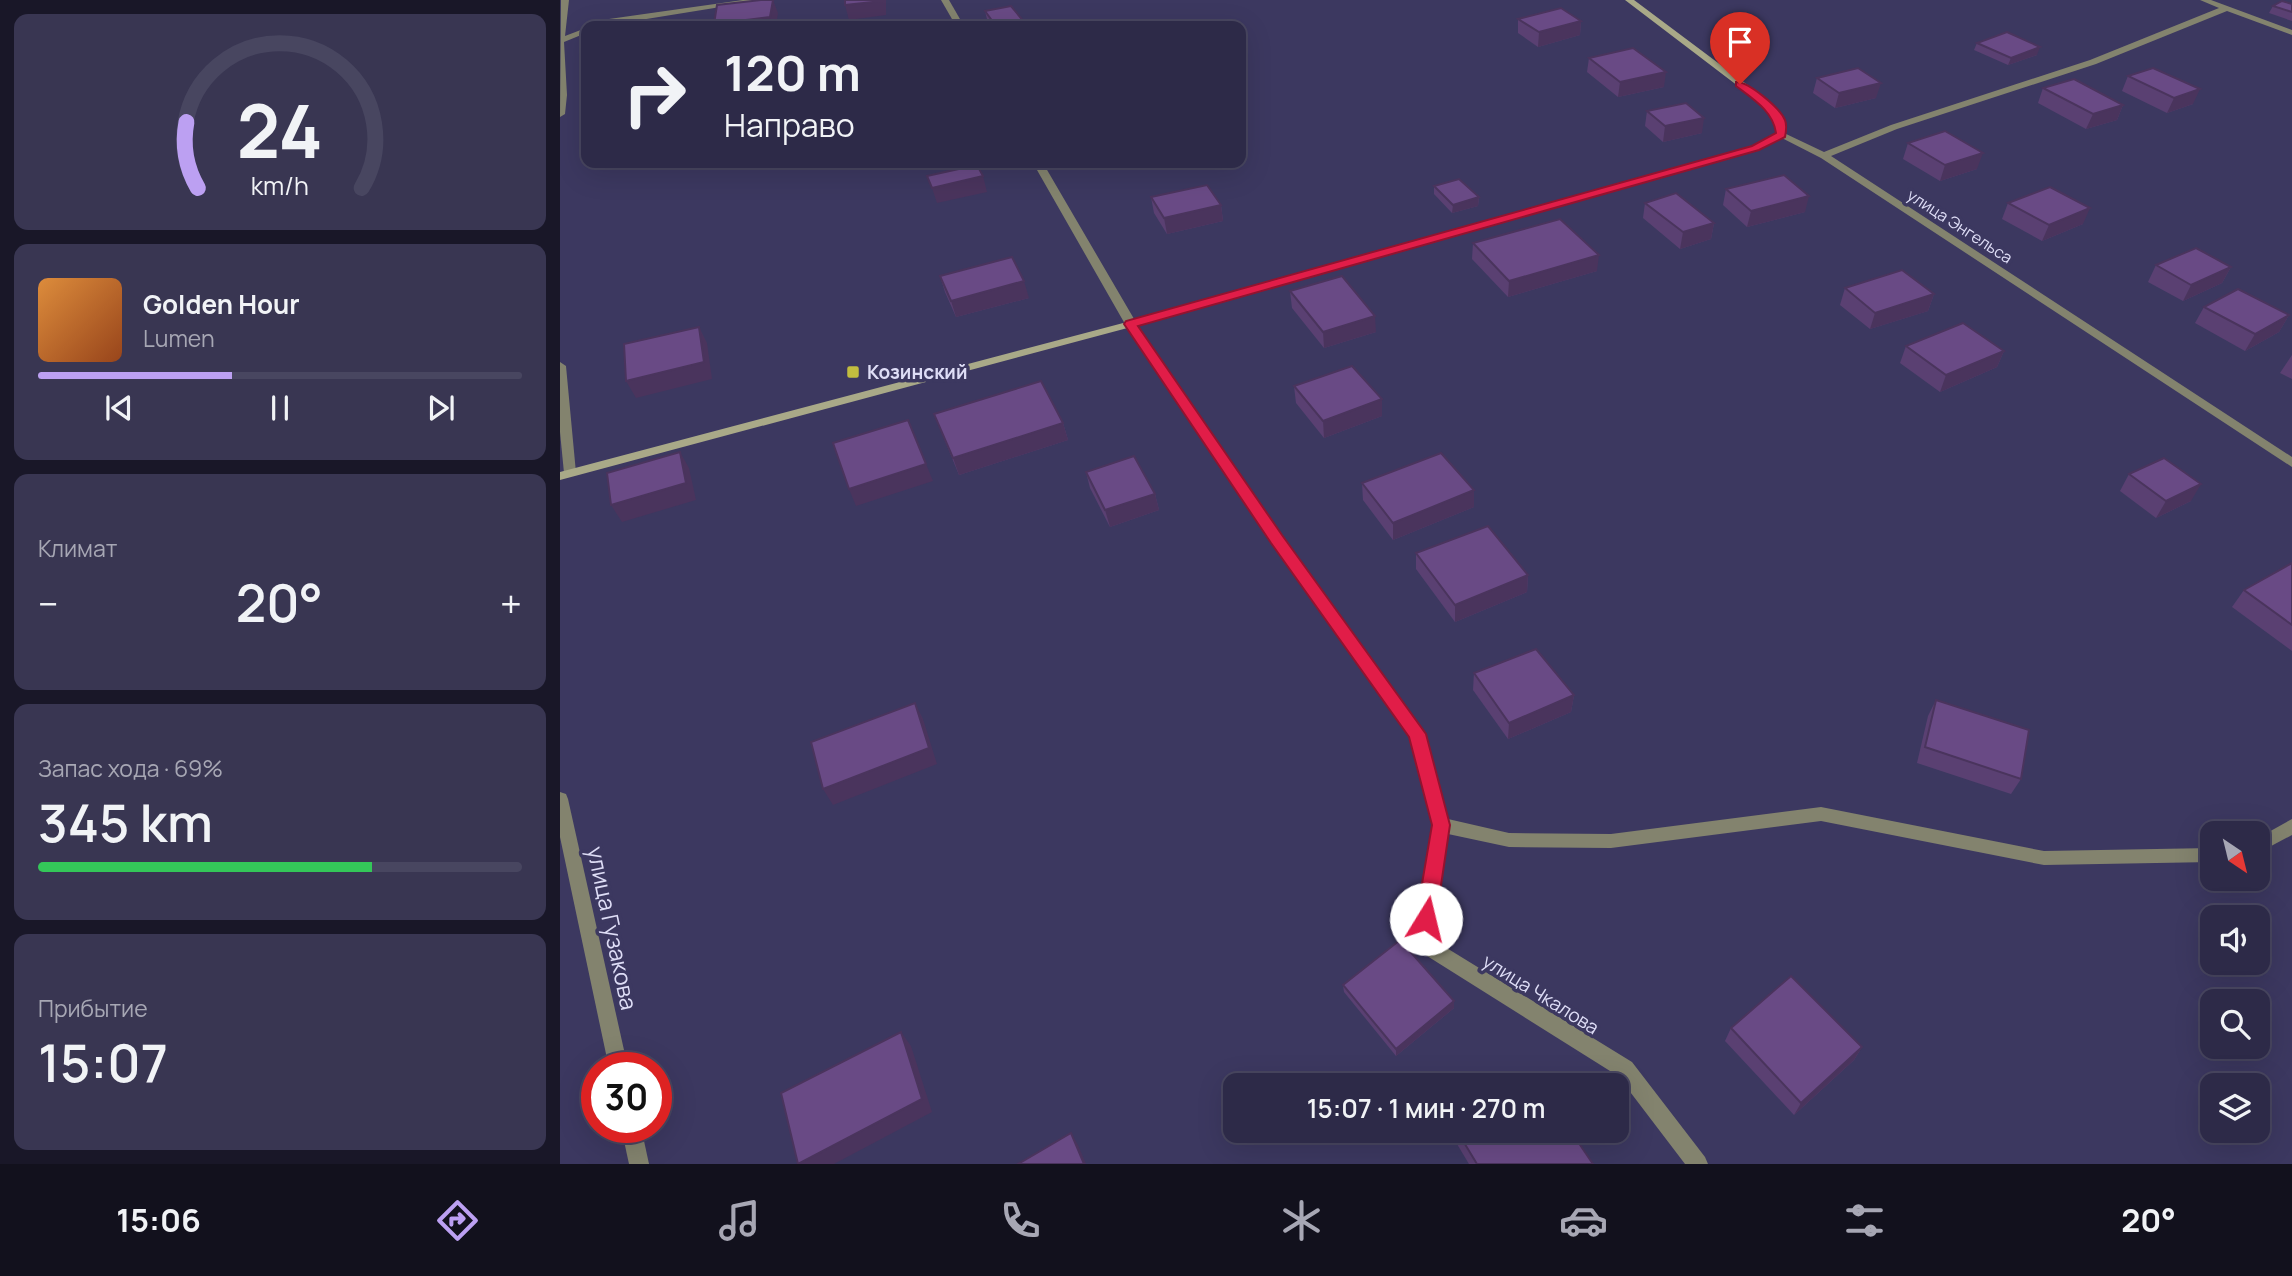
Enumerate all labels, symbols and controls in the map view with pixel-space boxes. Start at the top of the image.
pin [1710,12.0,1770,84]
icon: arrive [1721,23,1759,61]
text: 120 m [724,39,861,106]
icon: right [609,49,700,140]
text: 24 [237,80,323,180]
text: Направо [724,103,855,147]
text: km/h [251,168,309,203]
street label: улица Энгельса [1903,184,2017,268]
text: Golden Hour [143,286,300,322]
text: Lumen [143,322,215,354]
place label: Козинский [867,359,967,385]
marker: Козинский [845,364,861,380]
icon: previous [100,389,138,427]
icon: pause [261,389,299,427]
icon: next [422,389,460,427]
text: Климат [38,532,117,564]
text: 20° [236,567,323,638]
text: − [38,577,59,629]
text: + [500,577,522,629]
text: Запас хода · 69% [38,752,223,784]
text: 345 km [38,787,213,858]
north arrow [2200,821,2270,891]
map controls [2200,821,2270,1143]
street label: улица Гузакова [580,843,646,1013]
position arrow [1389,882,1463,956]
button: sound [2200,905,2270,975]
street label: улица Чкалова [1478,948,1604,1040]
button: search [2200,989,2270,1059]
text: Прибытие [38,992,148,1024]
text: 15:07 [38,1027,168,1098]
speed limit sign: 30 [581,1052,672,1143]
button: layers [2200,1073,2270,1143]
text: 15:07 · 1 мин · 270 m [1307,1090,1545,1126]
icon: directions [433,1196,482,1245]
icon: music [715,1196,764,1245]
icon: phone [996,1196,1045,1245]
icon: climate [1277,1196,1326,1245]
icon: car [1559,1196,1608,1245]
icon: filters [1840,1196,1889,1245]
text: 15:06 [116,1198,201,1242]
text: 20° [2121,1198,2176,1242]

